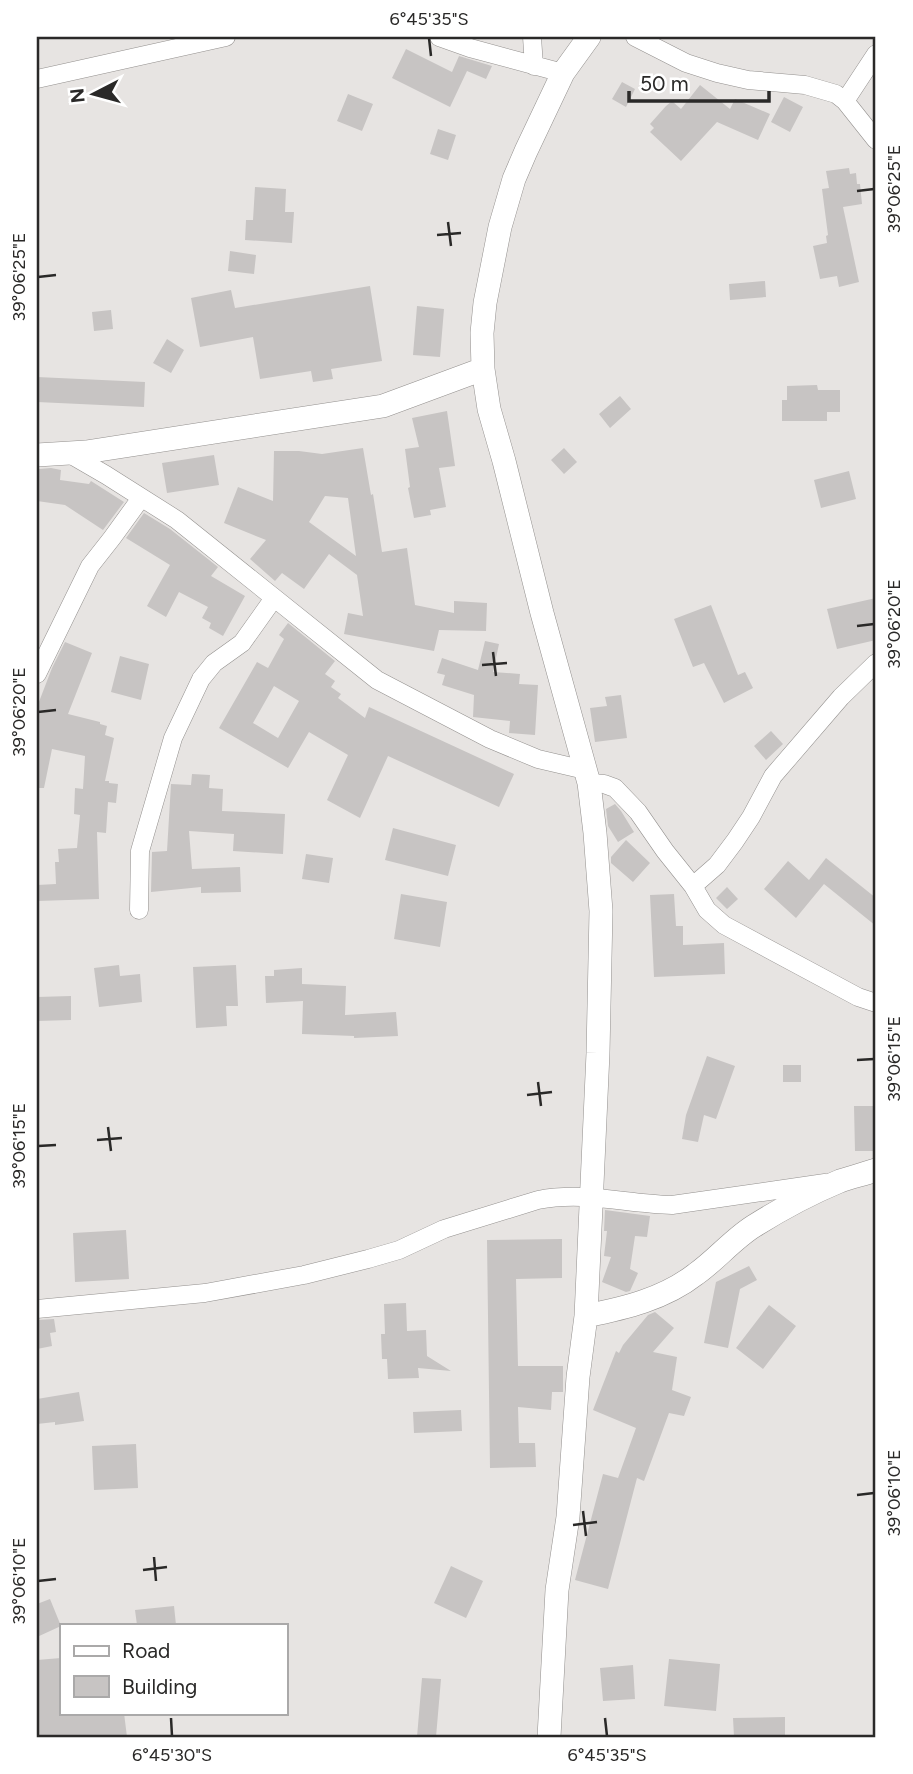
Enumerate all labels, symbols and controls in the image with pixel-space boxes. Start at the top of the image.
text: 6°45'35"S [390,8,468,30]
north arrow [60,60,130,130]
scale bar [629,60,769,104]
text: 50 m [640,71,689,96]
text: N [65,87,90,104]
text: 39°06'25"E [883,145,905,233]
text: 39°06'25"E [8,233,30,321]
text: 39°06'20"E [883,579,905,669]
text: 39°06'20"E [8,667,30,757]
text: 39°06'15"E [883,1016,905,1102]
text: 39°06'15"E [8,1103,30,1189]
text: 39°06'10"E [883,1449,905,1537]
text: 39°06'10"E [8,1537,30,1625]
legend [60,1624,287,1714]
text: Road [122,1638,170,1663]
text: Building [122,1674,197,1699]
text: 6°45'30"S [132,1744,212,1766]
text: 6°45'35"S [568,1744,646,1766]

